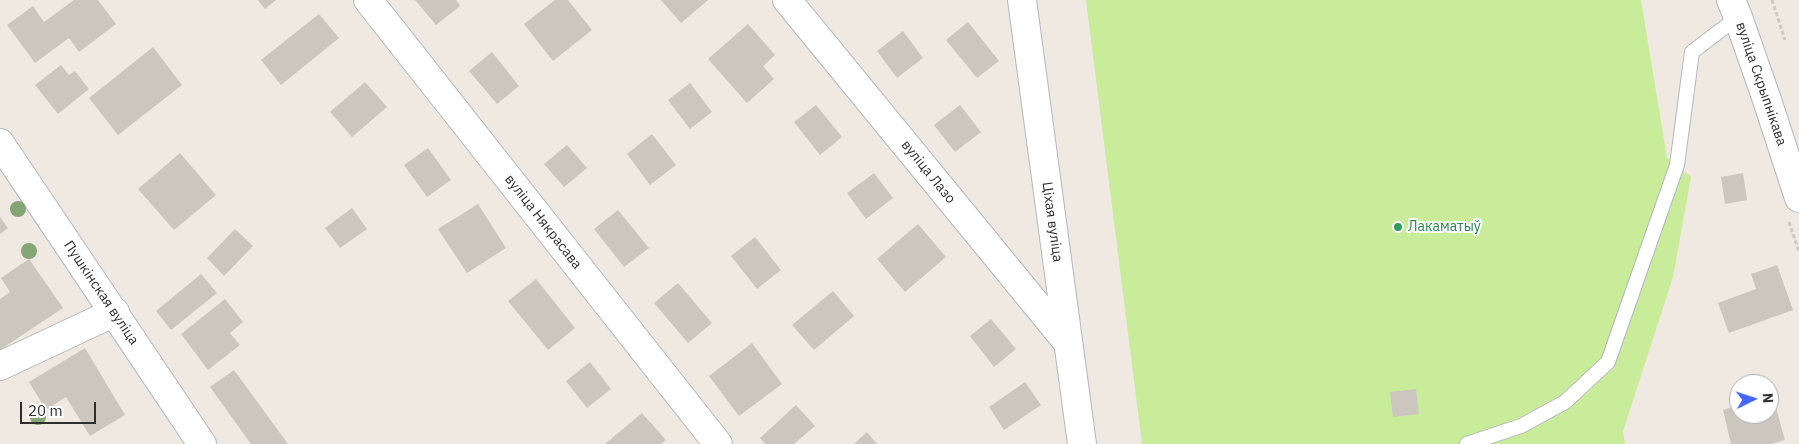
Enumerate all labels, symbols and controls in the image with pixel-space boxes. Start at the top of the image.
street label: вуліца Скрыпнікава [1732,20,1790,148]
street label: вуліца Лазо [897,137,959,207]
street label: вуліца Някрасава [501,171,585,273]
street label: Ціхая вуліца [1038,181,1066,263]
place label: Лакаматыў [1408,219,1481,235]
marker: Лакаматыў [1392,221,1404,233]
street label: Пушкінская вуліца [60,238,142,348]
north arrow [1729,374,1779,424]
scale bar [22,392,99,424]
text: N [1759,392,1777,404]
text: 20 m [28,401,63,420]

